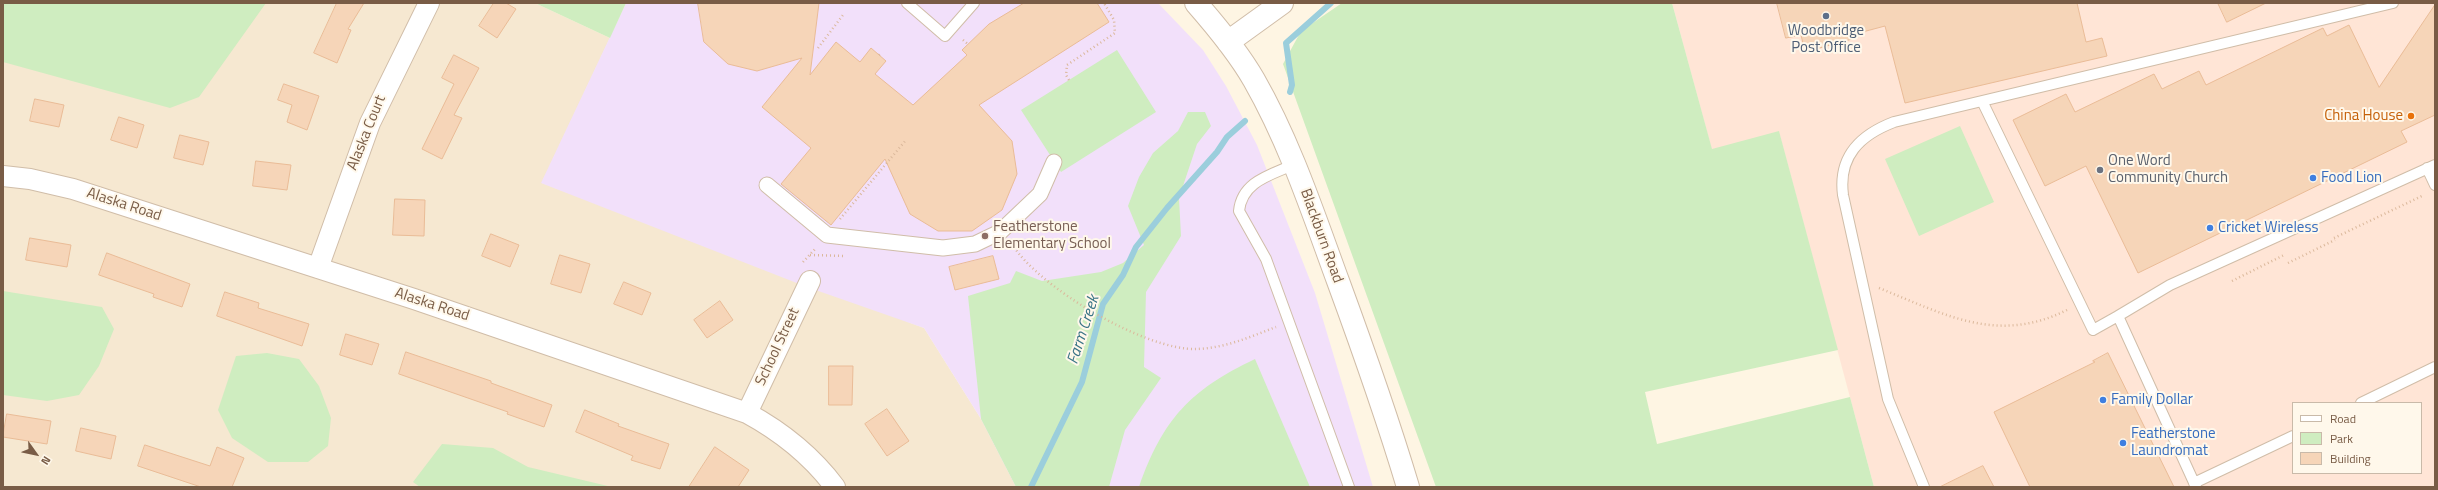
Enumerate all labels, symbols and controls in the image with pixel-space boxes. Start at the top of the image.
marker: Woodbridge Post Office [1821,11,1831,21]
place label: Woodbridge Post Office [1788,22,1864,57]
street label: Alaska Court [344,93,390,173]
place label: China House [2324,107,2403,125]
marker: China House [2406,111,2416,121]
place label: One Word Community Church [2108,152,2228,187]
marker: One Word Community Church [2095,165,2105,175]
place label: Food Lion [2321,169,2382,187]
marker: Food Lion [2308,173,2318,183]
street label: Alaska Road [84,184,164,226]
street label: Blackburn Road [1296,186,1346,286]
place label: Featherstone Elementary School [993,218,1111,253]
place label: Cricket Wireless [2218,219,2318,237]
marker: Cricket Wireless [2205,223,2215,233]
marker: Featherstone Elementary School [980,231,990,241]
street label: Alaska Road [392,284,472,326]
water label: Farm Creek [1064,293,1104,367]
street label: School Street [752,305,804,389]
place label: Family Dollar [2111,391,2193,409]
marker: Family Dollar [2098,395,2108,405]
legend [2292,402,2422,474]
text: Road [2330,409,2356,428]
place label: Featherstone Laundromat [2131,425,2216,460]
text: Park [2330,429,2353,448]
north arrow [16,434,56,474]
marker: Featherstone Laundromat [2118,438,2128,448]
text: Building [2330,449,2371,468]
text: N [37,453,55,468]

